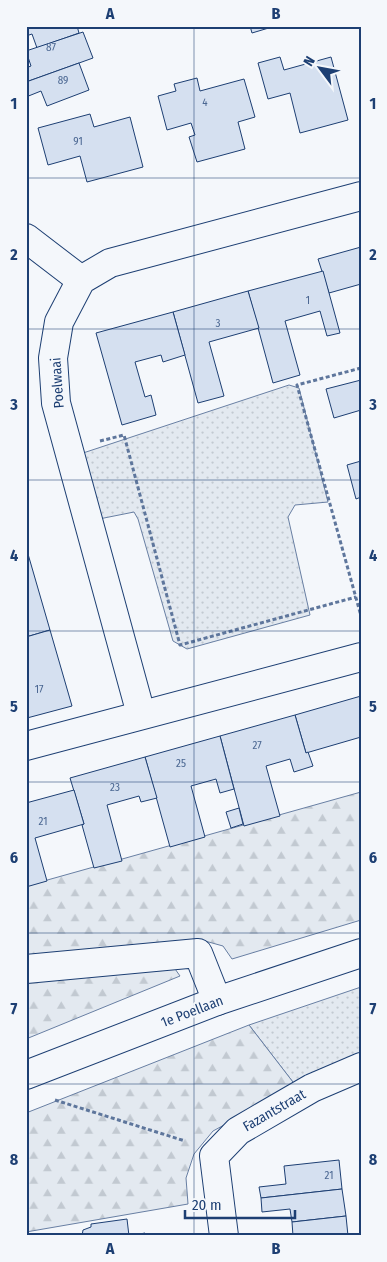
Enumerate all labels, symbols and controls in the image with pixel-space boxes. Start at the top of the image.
text: A [105,4,115,23]
text: B [272,4,281,23]
house number: 87 [46,41,56,54]
north arrow [294,42,344,92]
text: N [300,53,319,69]
house number: 89 [58,74,68,87]
text: 1 [11,94,17,113]
text: 1 [370,94,376,113]
house number: 4 [202,96,208,109]
house number: 91 [73,135,83,148]
text: 2 [9,245,18,264]
text: 2 [368,245,377,264]
house number: 1 [306,294,310,307]
house number: 3 [216,317,221,330]
street label: Poelwaai [47,357,68,409]
text: 3 [9,395,18,414]
text: 3 [368,395,377,414]
text: 4 [10,546,18,565]
text: 4 [369,546,377,565]
house number: 17 [35,683,44,696]
text: 5 [10,697,18,716]
text: 5 [369,697,377,716]
house number: 27 [252,739,262,752]
house number: 25 [176,757,186,770]
house number: 23 [110,781,120,794]
house number: 21 [39,815,47,828]
text: 6 [10,848,18,867]
text: 6 [369,848,377,867]
street label: 1e Poellaan [159,992,226,1031]
text: 7 [11,999,18,1018]
text: 7 [370,999,377,1018]
street label: Fazantstraat [240,1085,309,1135]
text: 8 [10,1150,19,1169]
text: 8 [369,1150,378,1169]
house number: 21 [325,1169,333,1182]
scale bar [185,1187,294,1219]
text: 20 m [192,1196,222,1214]
text: A [105,1239,115,1258]
text: B [272,1239,281,1258]

